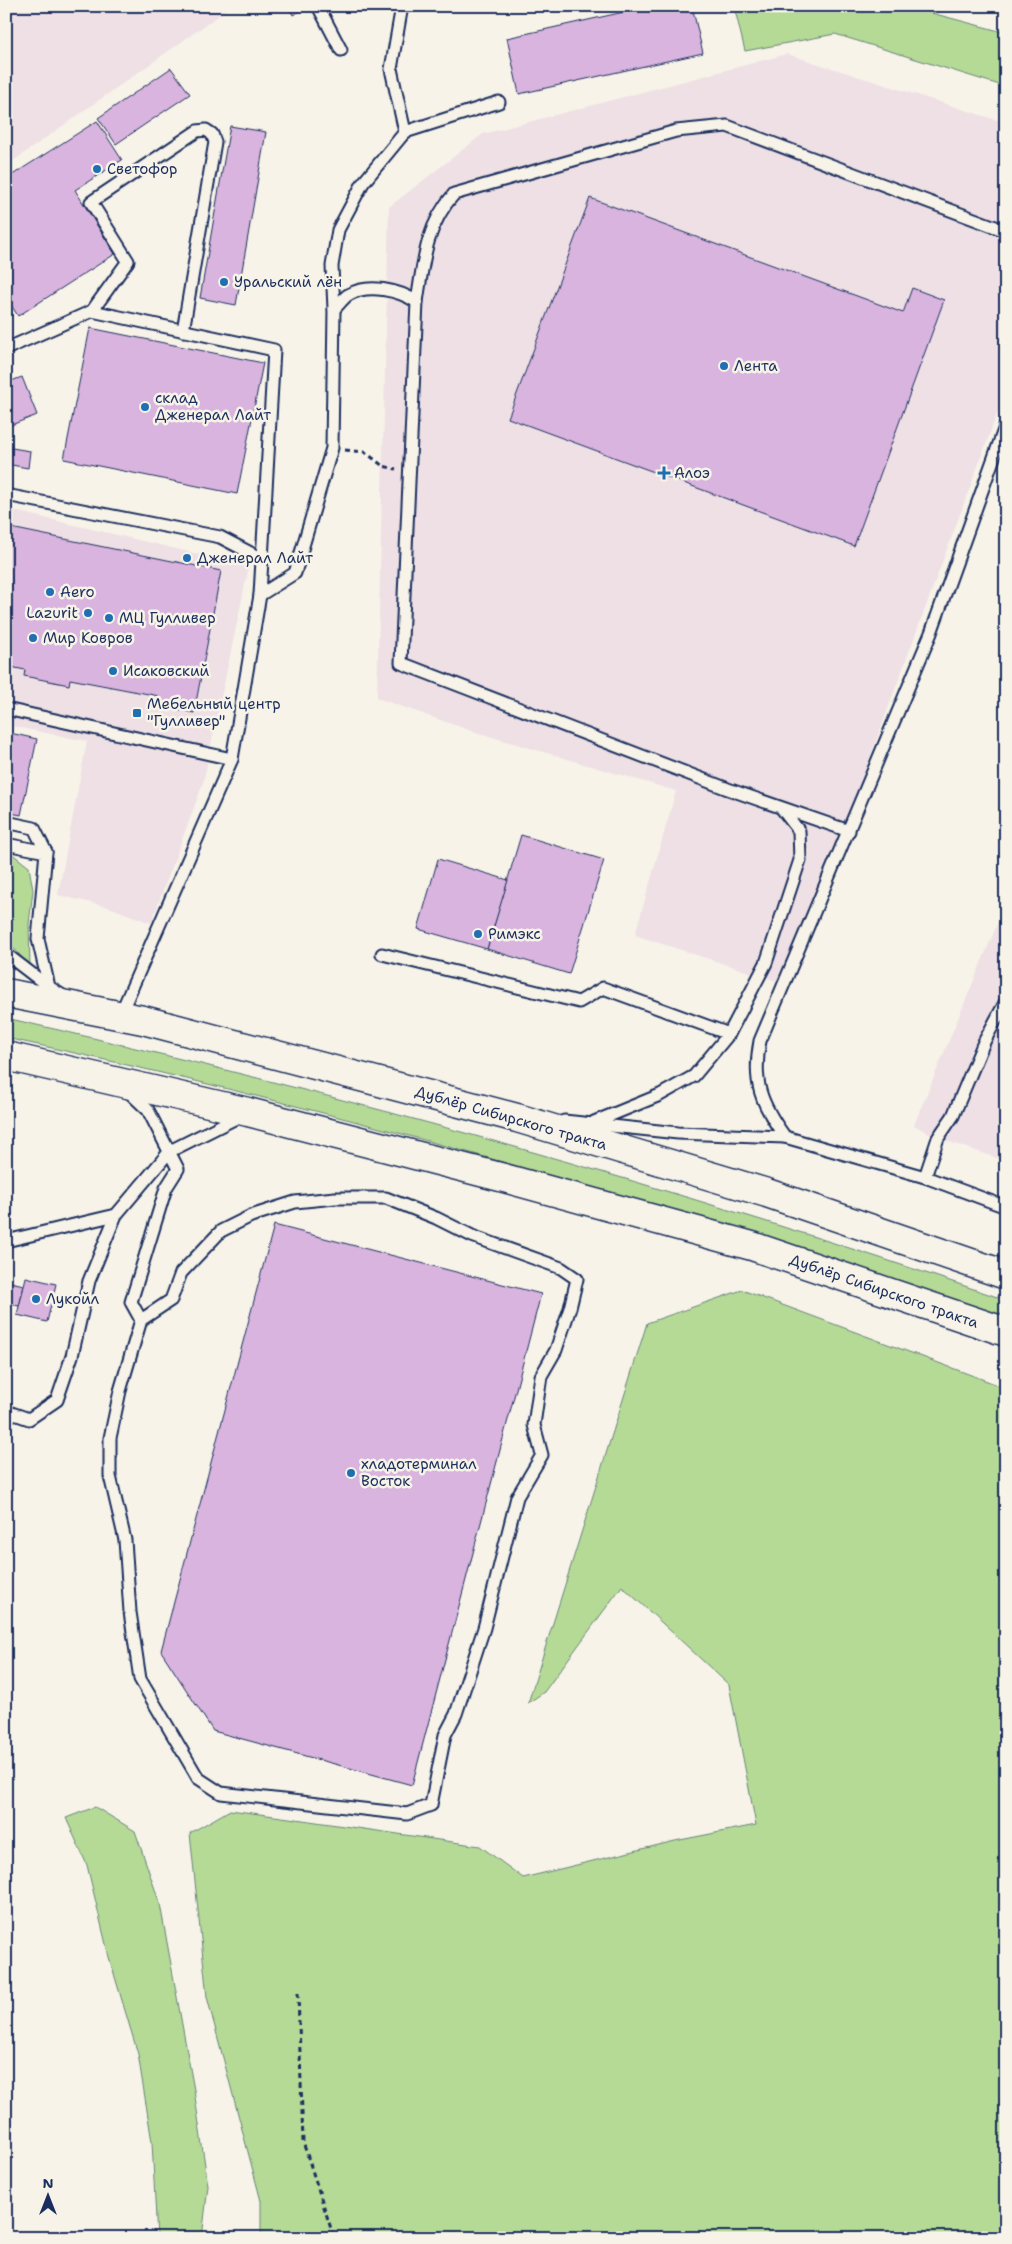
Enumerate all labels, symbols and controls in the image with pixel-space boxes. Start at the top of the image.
place label: Светофор [107,159,178,179]
marker: Светофор [91,163,103,175]
place label: Уральский лён [234,272,342,292]
marker: Уральский лён [218,276,230,288]
place label: Лента [734,356,778,376]
marker: Лента [718,360,730,372]
place label: склад Дженерал Лайт [155,388,271,425]
marker: склад Дженерал Лайт [139,401,151,413]
place label: Алоэ [674,463,710,483]
marker: Алоэ [658,467,670,479]
place label: Дженерал Лайт [197,548,313,568]
marker: Дженерал Лайт [181,552,193,564]
place label: Aero [60,582,95,602]
marker: Aero [44,586,56,598]
place label: Lazurit [26,603,78,623]
marker: Lazurit [82,607,94,619]
place label: МЦ Гулливер [119,608,216,628]
marker: МЦ Гулливер [103,612,115,624]
place label: Мир Ковров [43,628,133,648]
marker: Мир Ковров [27,632,39,644]
place label: Исаковский [123,661,210,681]
marker: Исаковский [107,665,119,677]
place label: Мебельный центр "Гулливер" [147,694,281,731]
marker: Мебельный центр "Гулливер" [131,707,143,719]
place label: Римэкс [488,924,541,944]
marker: Римэкс [472,928,484,940]
street label: Дублёр Сибирского тракта [413,1081,610,1155]
street label: Дублёр Сибирского тракта [787,1249,982,1333]
place label: Лукойл [46,1289,100,1309]
marker: Лукойл [30,1293,42,1305]
place label: хладотерминал Восток [361,1454,477,1491]
marker: хладотерминал Восток [345,1467,357,1479]
north arrow [22,2172,72,2222]
text: N [42,2174,54,2192]

